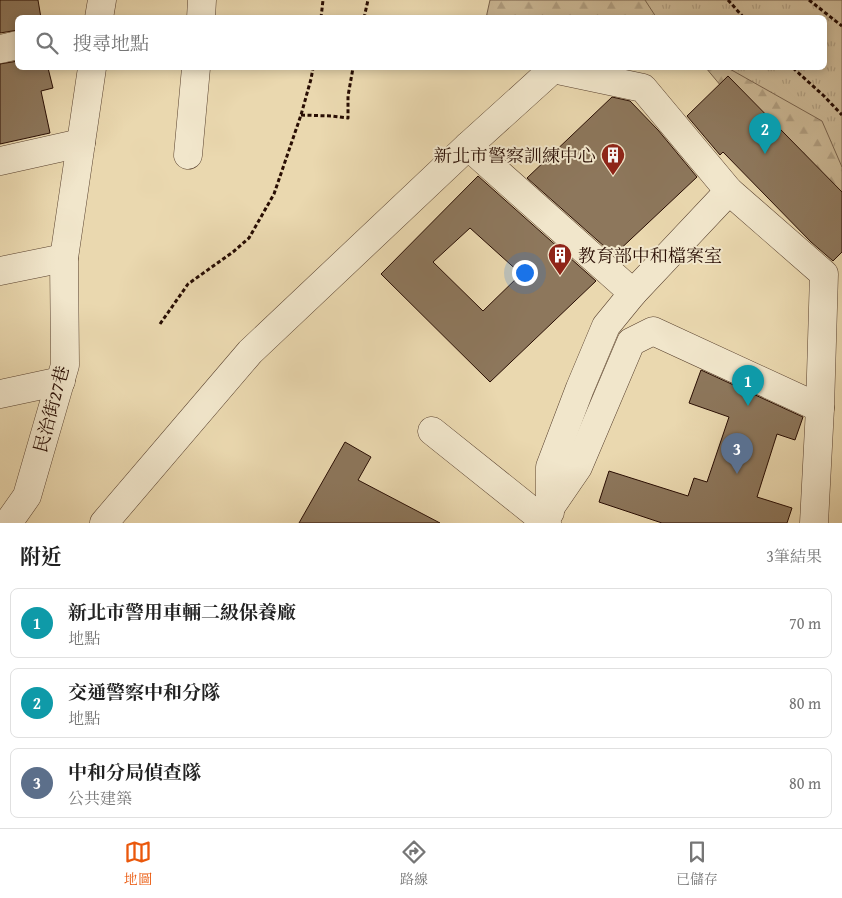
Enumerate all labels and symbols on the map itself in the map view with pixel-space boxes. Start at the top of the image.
pin: 2 [749,113,781,154]
place label: 新北市警察訓練中心 [434,142,596,169]
building icon: 新北市警察訓練中心 [600,142,626,176]
building icon: 教育部中和檔案室 [547,242,573,276]
place label: 教育部中和檔案室 [578,242,722,269]
your location [512,260,538,286]
street label: 民治街27巷 [26,362,76,456]
pin: 1 [732,365,764,406]
pin: 3 [721,433,753,474]

